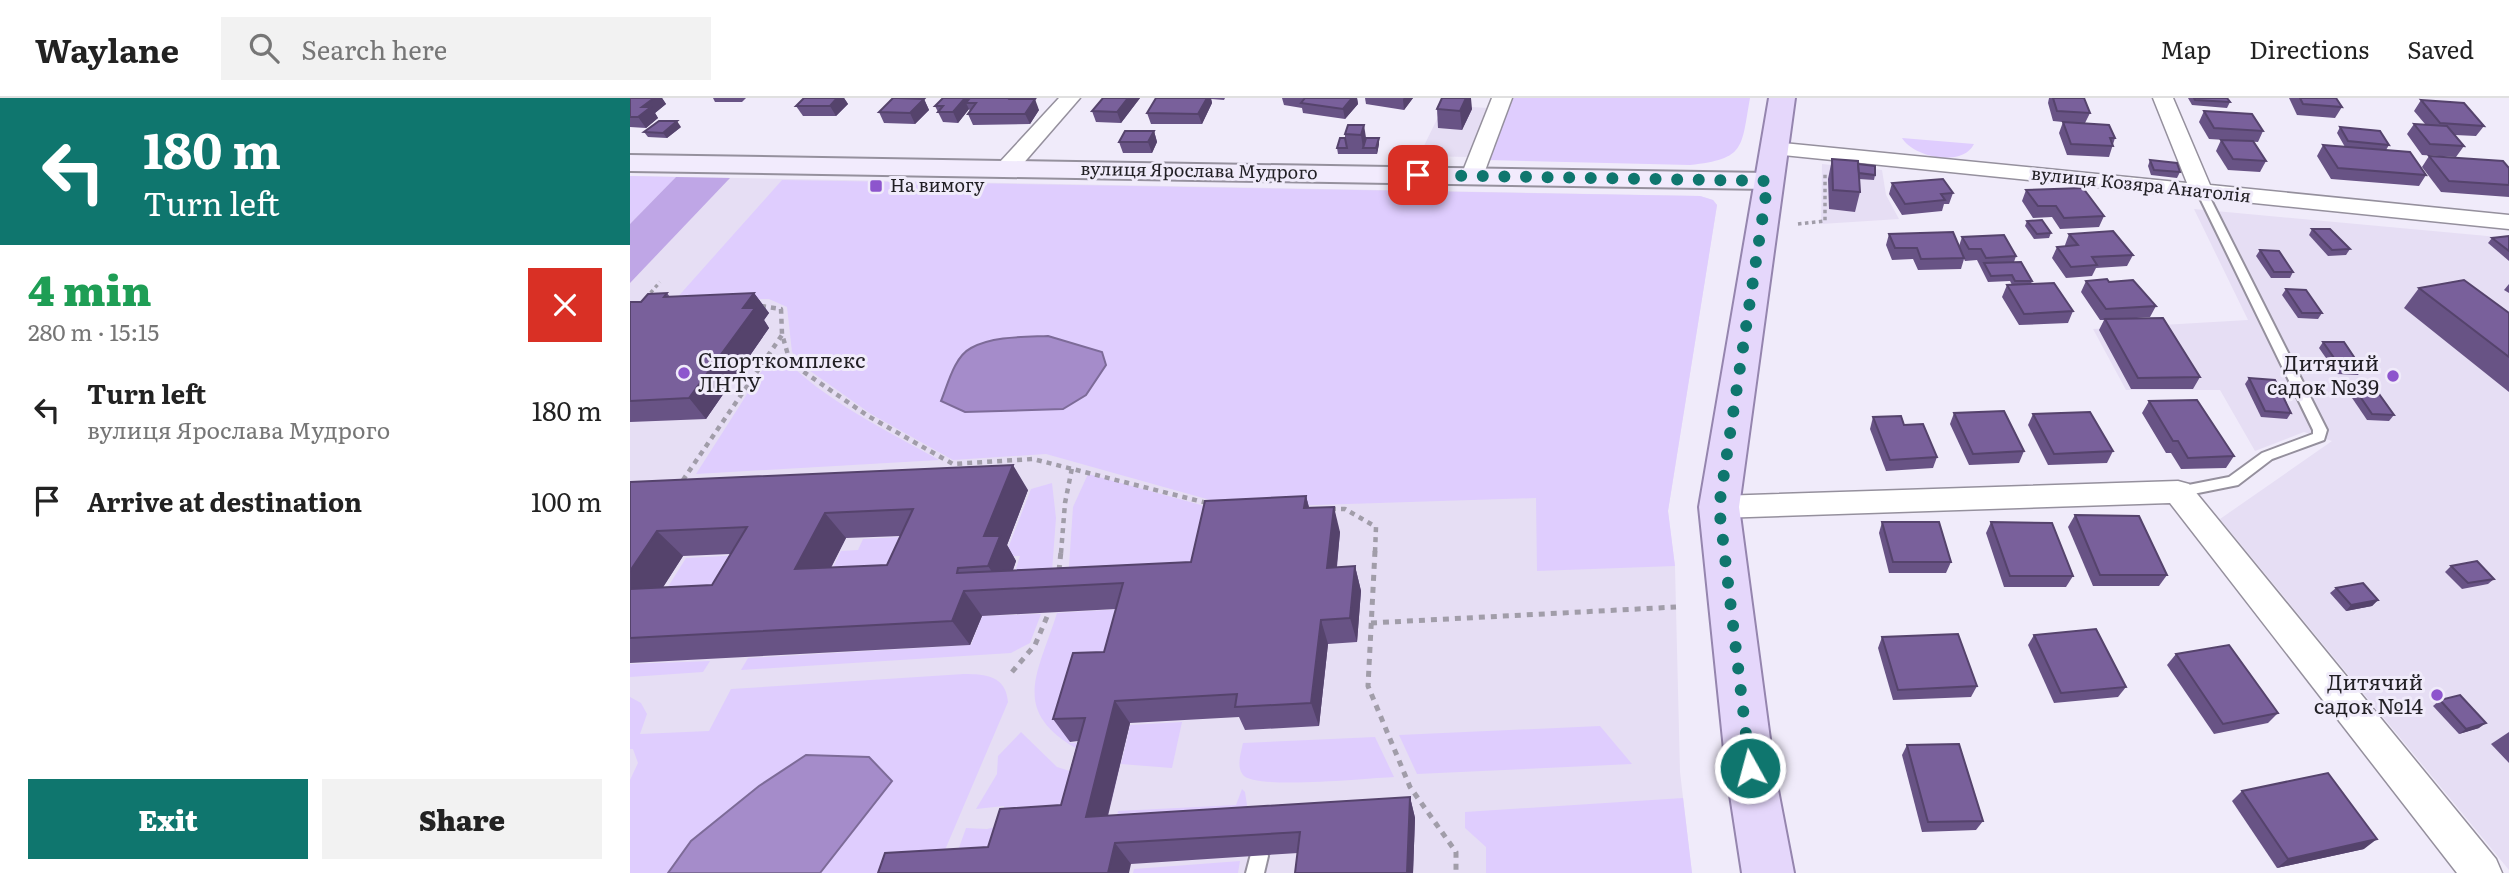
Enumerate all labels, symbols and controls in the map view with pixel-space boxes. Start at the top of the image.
search box [221,17,711,80]
text: Waylane [35,24,179,73]
icon: search [245,29,283,67]
text: Search here [301,29,447,68]
text: Map [2160,31,2211,66]
text: Directions [2249,31,2369,66]
text: Saved [2407,31,2474,66]
text: 180 m [143,111,281,184]
icon: left [28,126,119,217]
pin [1388,145,1448,205]
street label: вулиця Ярослава Мудрого [1080,154,1318,185]
icon: arrive [1399,156,1437,194]
street label: вулиця Козяра Анатолія [2030,159,2252,208]
place label: На вимогу [890,171,985,198]
text: Turn left [143,178,280,226]
marker: На вимогу [868,178,884,194]
text: 4 min [28,257,152,319]
button: close [528,268,602,342]
text: 280 m · 15:15 [28,314,159,348]
place label: Спорткомплекс ЛНТУ [698,343,865,398]
place label: Дитячий садок №39 [2267,346,2379,401]
marker: Спорткомплекс ЛНТУ [676,365,692,381]
marker: Дитячий садок №39 [2385,368,2401,384]
text: Turn left [87,373,206,412]
text: 180 m [532,390,602,429]
icon: left [28,391,66,429]
text: вулиця Ярослава Мудрого [87,412,390,446]
text: Arrive at destination [87,481,362,520]
text: 100 m [531,481,602,520]
icon: arrive [28,482,66,520]
place label: Дитячий садок №14 [2314,665,2423,720]
marker: Дитячий садок №14 [2429,687,2445,703]
position arrow [1713,731,1787,805]
button: Exit [28,779,308,859]
button: Share [322,779,602,859]

